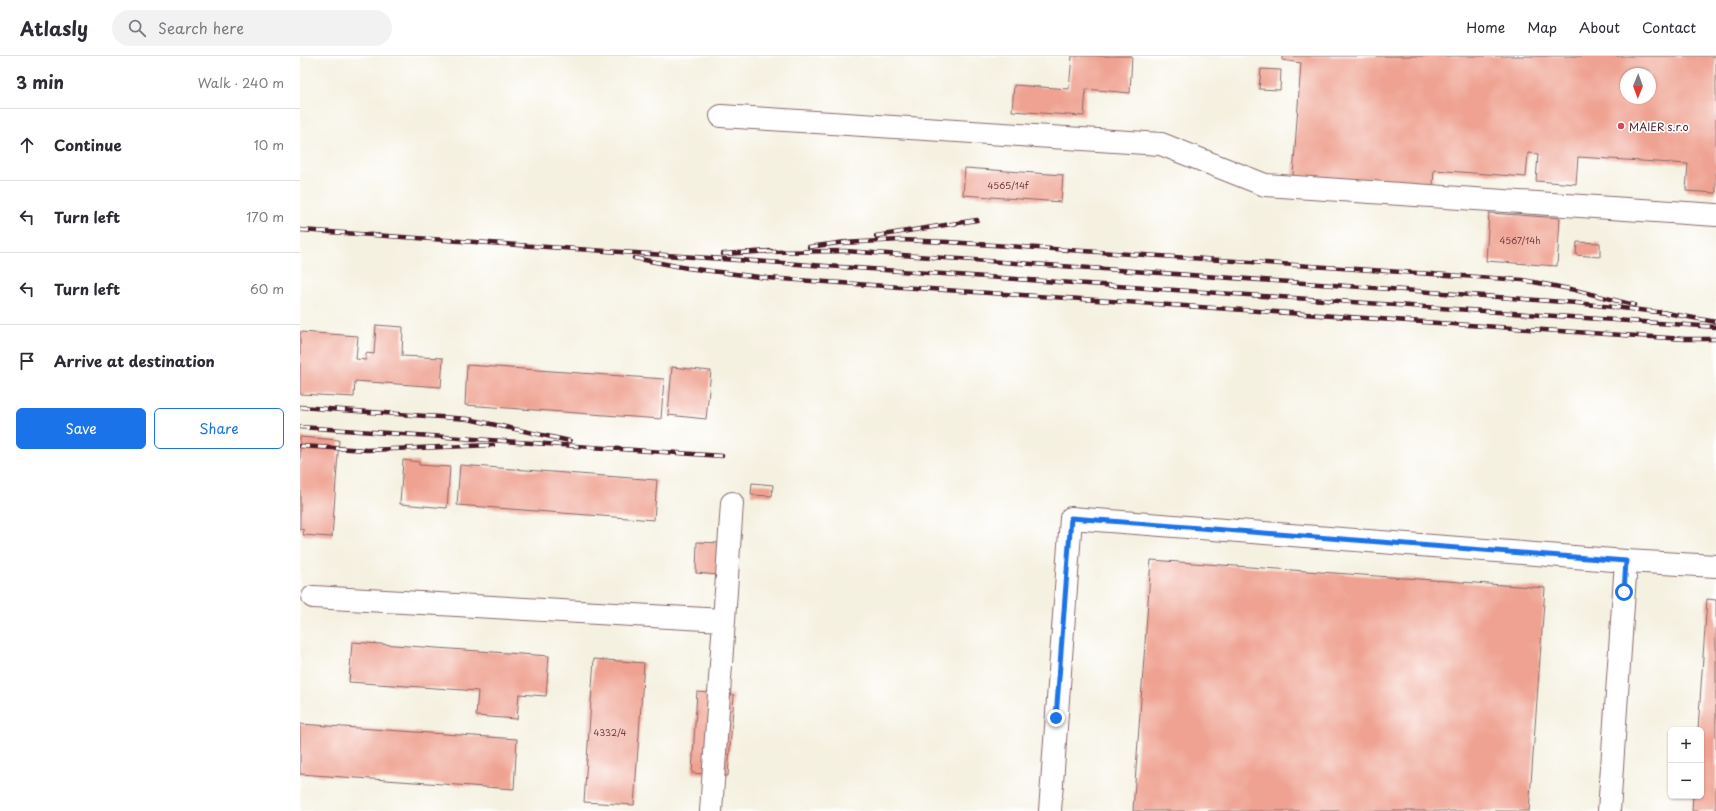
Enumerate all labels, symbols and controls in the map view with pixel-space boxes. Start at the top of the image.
search box [112,10,392,46]
text: Atlasly [20,14,88,42]
text: Search here [158,16,244,39]
icon: search [126,17,148,39]
text: Home [1466,17,1505,38]
text: Map [1527,17,1557,38]
text: About [1579,17,1620,38]
text: Contact [1642,17,1696,38]
north arrow [1620,68,1656,104]
text: 3 min [16,69,64,95]
text: Walk · 240 m [198,73,284,92]
place label: MAIER s.r.o [1629,118,1689,135]
marker: MAIER s.r.o [1616,121,1626,131]
text: Continue [54,133,122,156]
icon: ahead [16,134,38,156]
text: 10 m [254,135,284,154]
house number: 4565/14f [987,178,1030,192]
text: Turn left [54,205,120,228]
icon: left [16,206,38,228]
text: 170 m [246,207,284,226]
house number: 4567/14h [1500,233,1540,247]
text: Turn left [54,277,120,300]
icon: left [16,278,38,300]
text: 60 m [250,279,284,298]
text: Arrive at destination [54,349,215,372]
icon: arrive [16,350,38,372]
button: Save [16,408,146,449]
button: Share [154,408,284,449]
route start [1615,583,1633,601]
route end [1047,709,1065,727]
house number: 4332/4 [593,725,627,739]
map controls [1668,727,1704,799]
button: + [1668,727,1704,763]
button: − [1668,763,1704,799]

